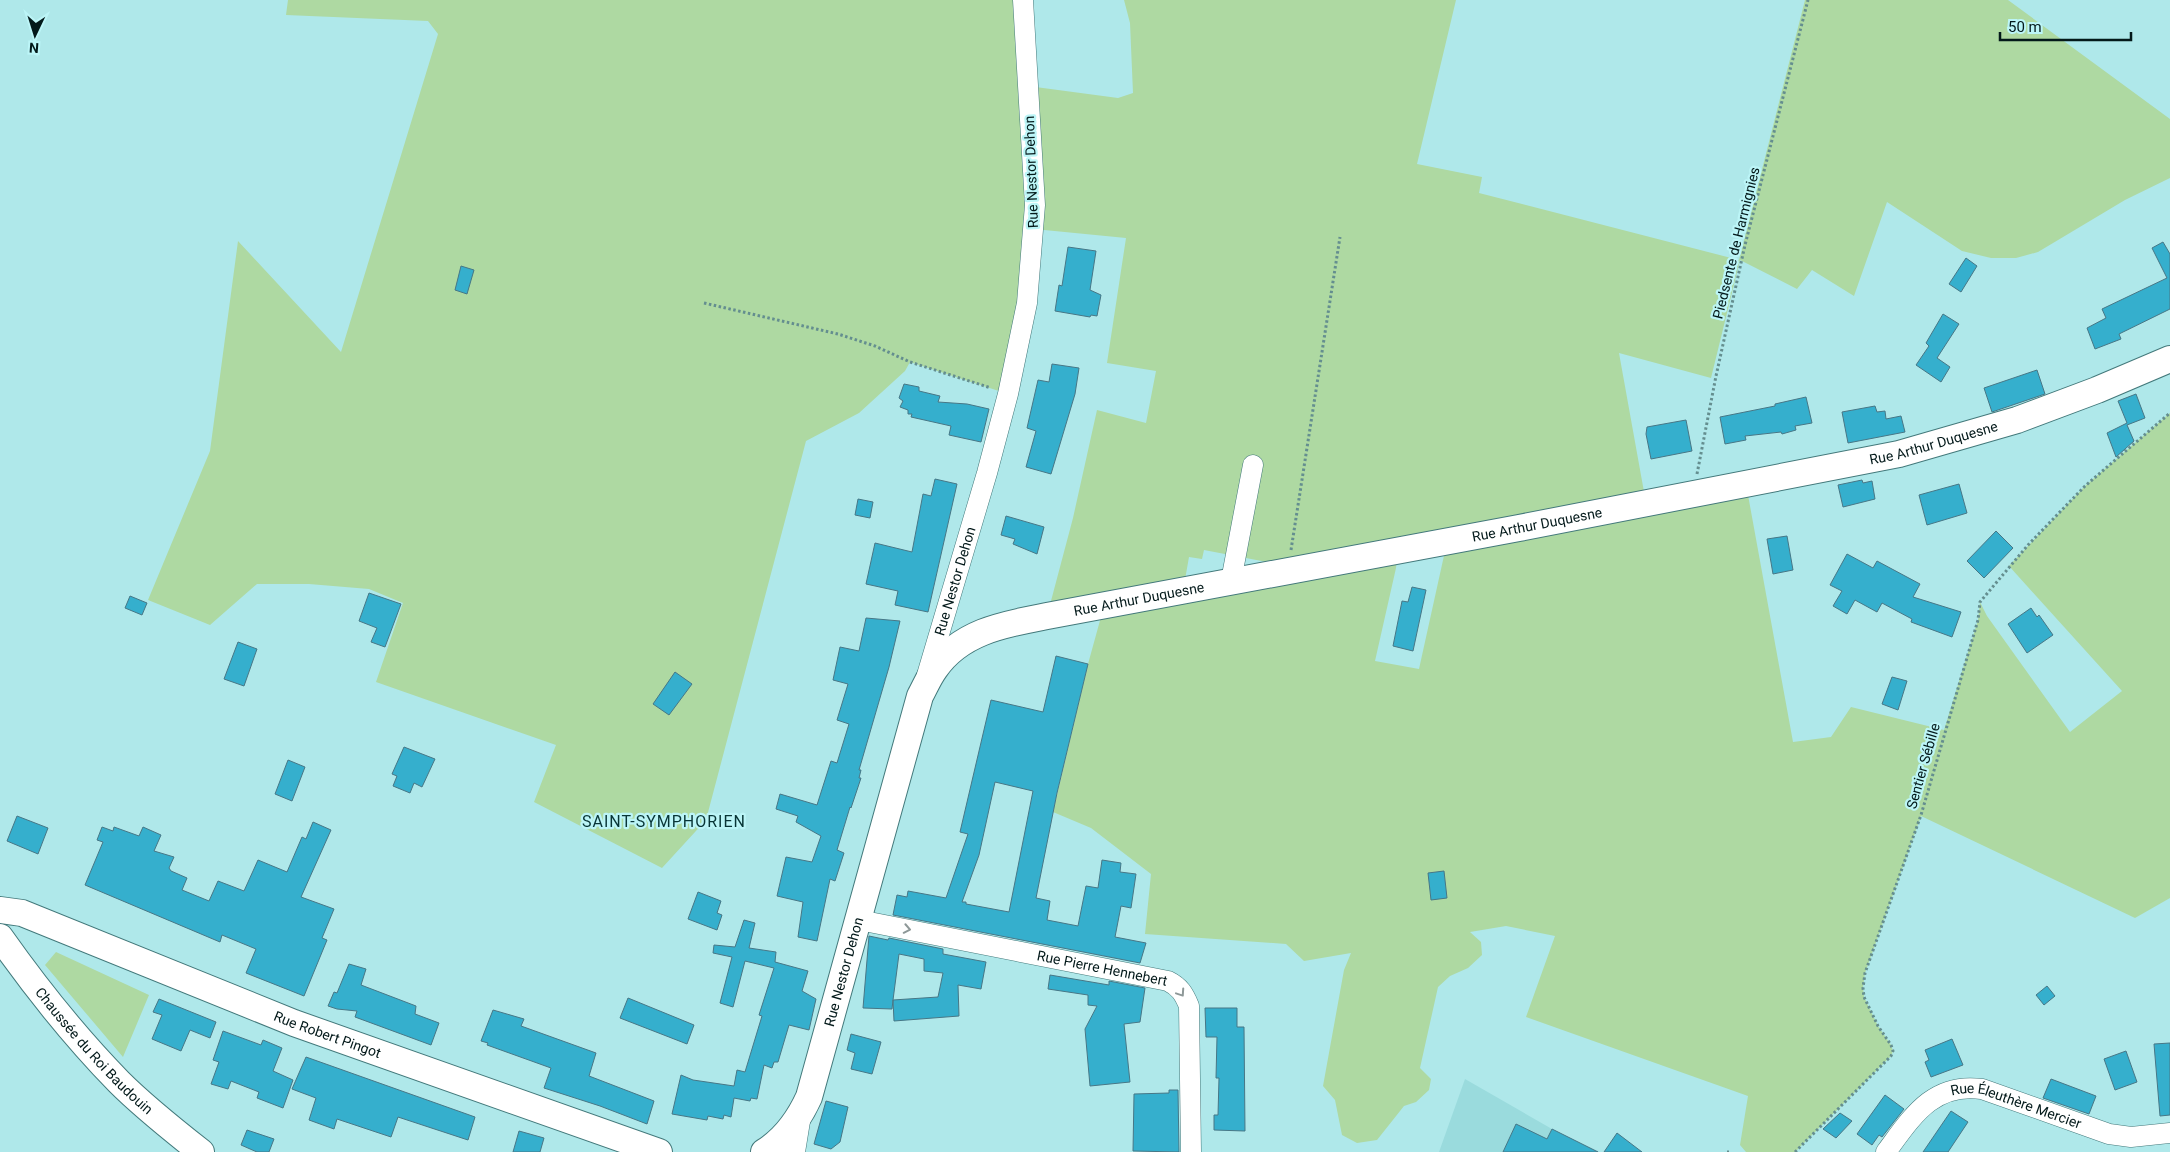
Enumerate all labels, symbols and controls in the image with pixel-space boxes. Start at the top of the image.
north arrow [10,10,60,60]
scale bar [2000,10,2131,42]
text: 50 m [2008,18,2042,36]
text: N [29,40,40,56]
street label: Rue Nestor Dehon [1021,115,1041,229]
street label: Piedsente de Harmignies [1709,165,1763,321]
street label: Rue Arthur Duquesne [1868,418,2000,468]
street label: Rue Arthur Duquesne [1471,504,1603,545]
street label: Rue Nestor Dehon [931,525,979,637]
street label: Rue Arthur Duquesne [1072,579,1205,619]
street label: Sentier Sébille [1903,721,1943,811]
district label: SAINT-SYMPHORIEN [582,812,746,831]
street label: Rue Nestor Dehon [821,915,866,1028]
one-way arrow [902,924,911,934]
street label: Rue Pierre Hennebert [1036,947,1169,989]
street label: Chaussée du Roi Baudouin [32,984,156,1117]
one-way arrow [1175,988,1185,997]
street label: Rue Robert Pingot [272,1008,384,1061]
street label: Rue Éleuthère Mercier [1949,1080,2084,1132]

